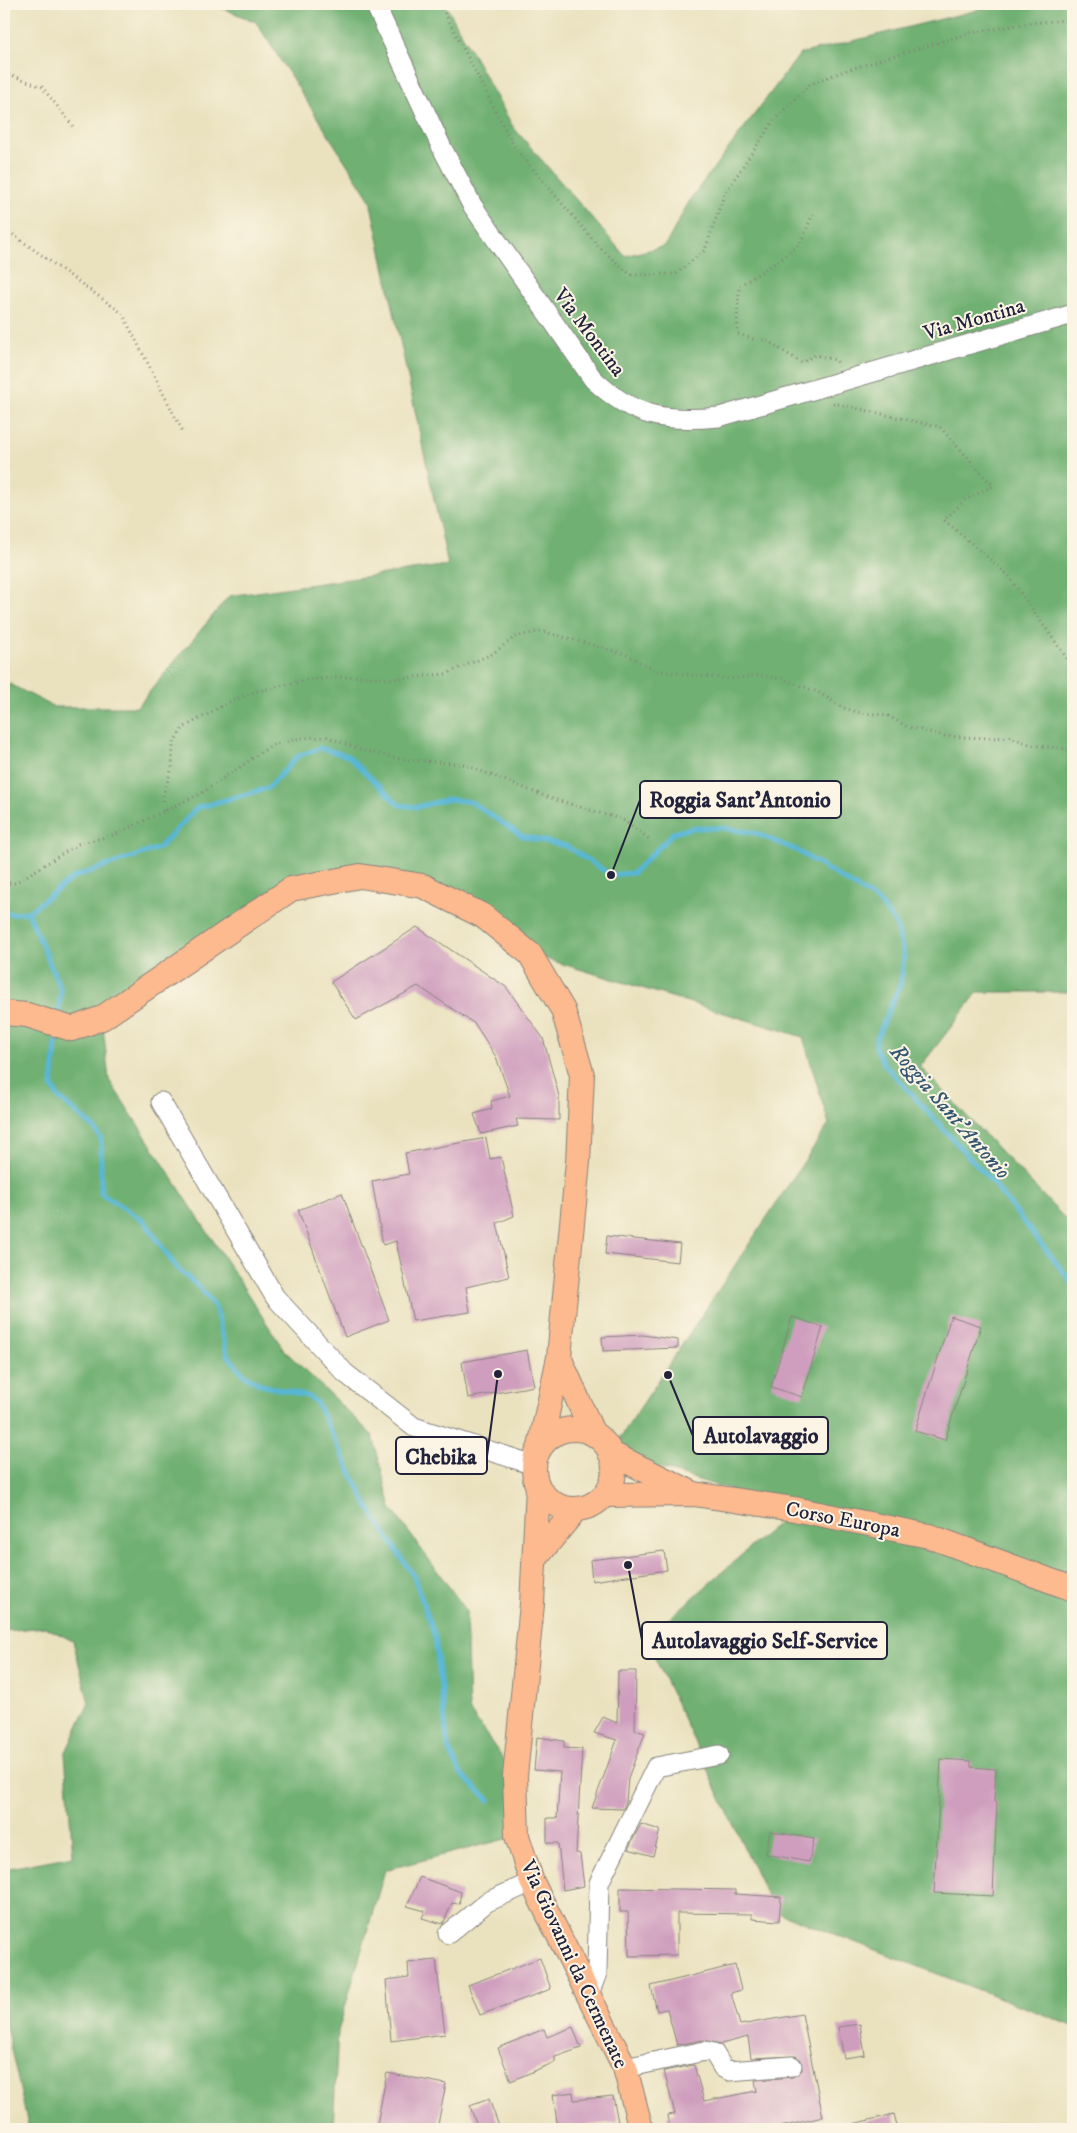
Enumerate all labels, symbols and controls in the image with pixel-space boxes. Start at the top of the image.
street label: Via Montina [547,282,631,382]
street label: Via Montina [920,293,1028,347]
callout: Roggia Sant'Antonio [640,781,841,818]
text: Roggia Sant'Antonio [649,787,831,814]
water label: Roggia Sant'Antonio [883,1038,1016,1185]
callout: Autolavaggio [693,1417,828,1454]
text: Autolavaggio [703,1423,819,1450]
callout: Chebika [396,1437,487,1474]
text: Chebika [405,1444,477,1471]
street label: Corso Europa [783,1496,902,1544]
callout: Autolavaggio Self-Service [642,1622,887,1659]
text: Autolavaggio Self-Service [651,1628,878,1655]
street label: Via Giovanni da Cermenate [514,1855,634,2073]

